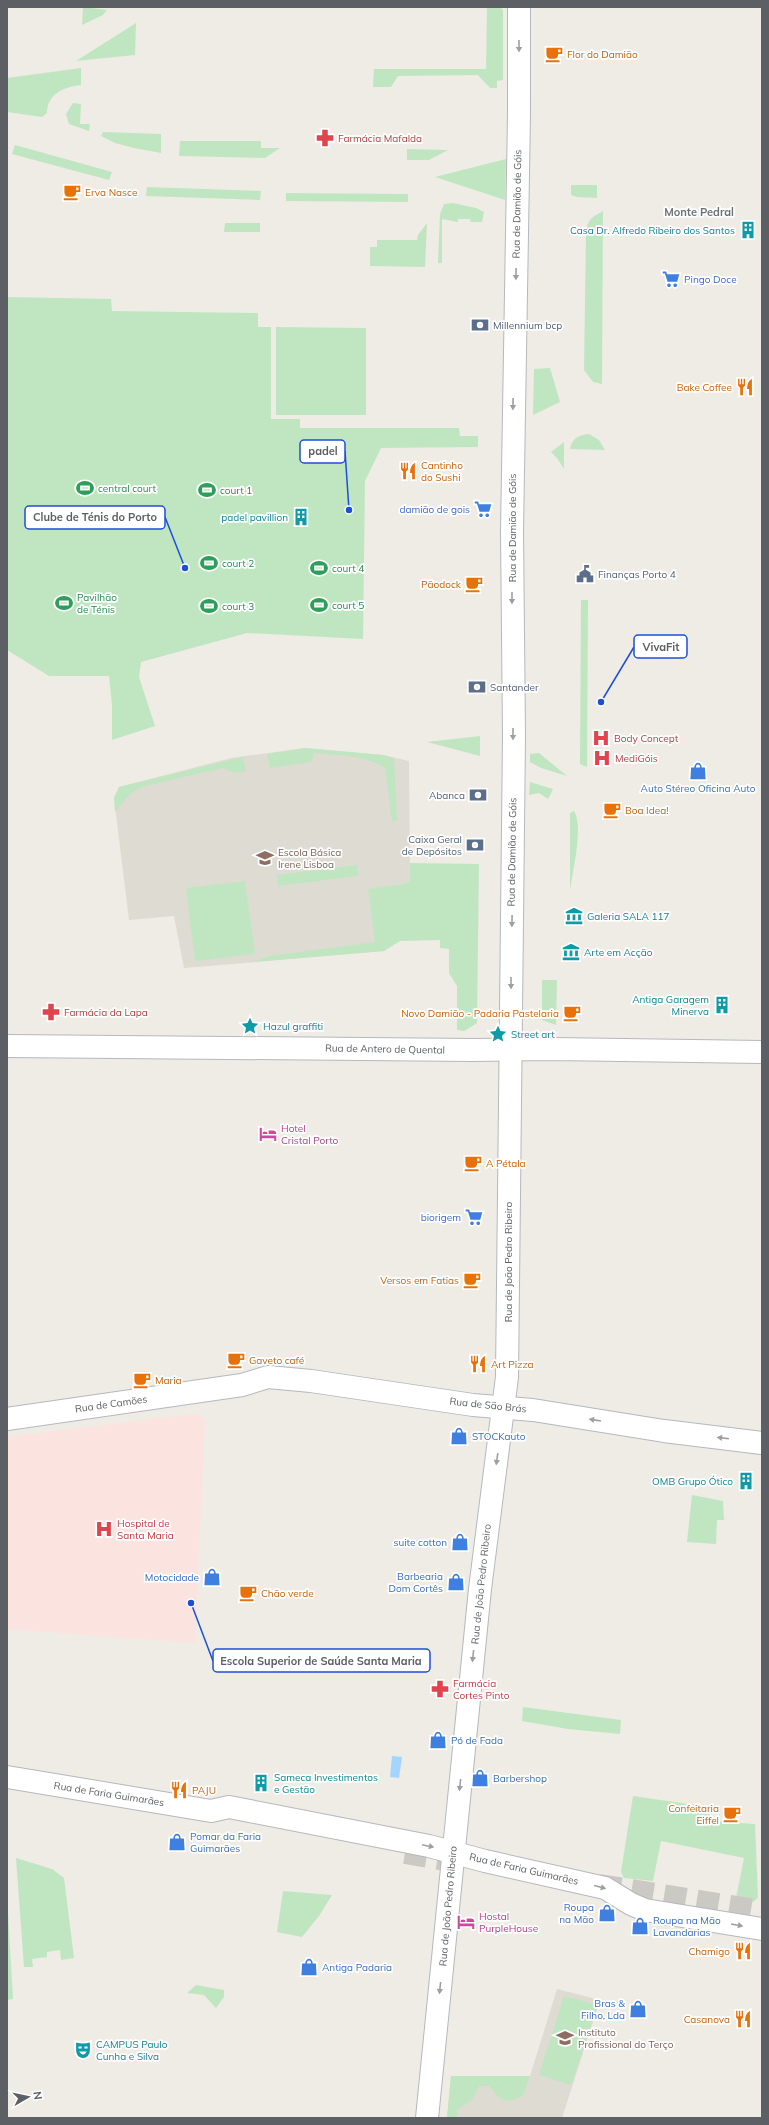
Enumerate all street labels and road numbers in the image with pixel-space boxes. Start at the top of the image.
street label: Rua de Damião de Góis [510,150,524,258]
street label: Rua de Damião de Góis [506,474,519,582]
street label: Rua de Damião de Góis [505,798,519,906]
street label: Rua de Antero de Quental [325,1041,445,1057]
street label: Rua de João Pedro Ribeiro [502,1201,515,1322]
street label: Rua de Camões [74,1392,148,1416]
street label: Rua de São Brás [449,1394,527,1416]
street label: Rua de João Pedro Ribeiro [468,1523,494,1645]
street label: Rua de Faria Guimarães [53,1779,165,1809]
street label: Rua de João Pedro Ribeiro [436,1845,460,1967]
street label: Rua de Faria Guimarães [468,1850,580,1888]

